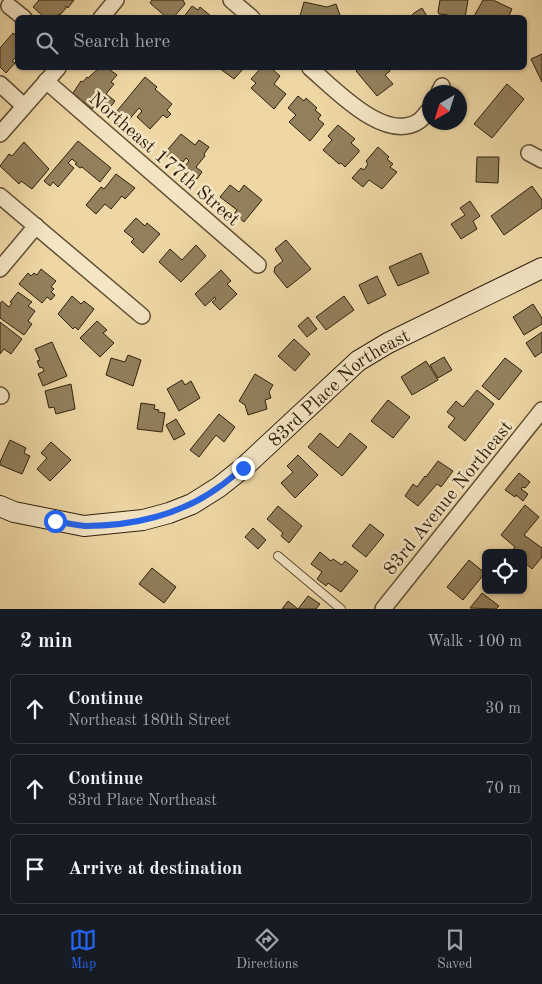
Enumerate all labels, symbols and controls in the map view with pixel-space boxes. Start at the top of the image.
search box [15,15,527,70]
icon: search [33,29,61,57]
text: Search here [73,33,170,52]
north arrow [422,85,467,130]
street label: Northeast 177th Street [84,89,242,230]
street label: 83rd Place Northeast [266,327,413,451]
street label: 83rd Avenue Northeast [381,418,517,579]
route end [232,457,255,480]
route start [44,510,67,533]
map controls [482,549,527,594]
button: locate [482,549,527,594]
text: 2 min [20,631,73,652]
text: Walk · 100 m [427,634,522,650]
text: Continue [68,690,143,709]
icon: ahead [21,695,49,723]
text: 30 m [485,701,521,717]
text: Northeast 180th Street [68,713,230,729]
text: Continue [68,770,143,789]
icon: ahead [21,775,49,803]
text: 70 m [485,781,521,797]
text: 83rd Place Northeast [68,793,217,809]
icon: arrive [21,855,49,883]
text: Arrive at destination [68,860,242,879]
tab: Map [69,926,97,973]
tab: Directions [236,926,298,973]
tab: Saved [437,926,473,973]

